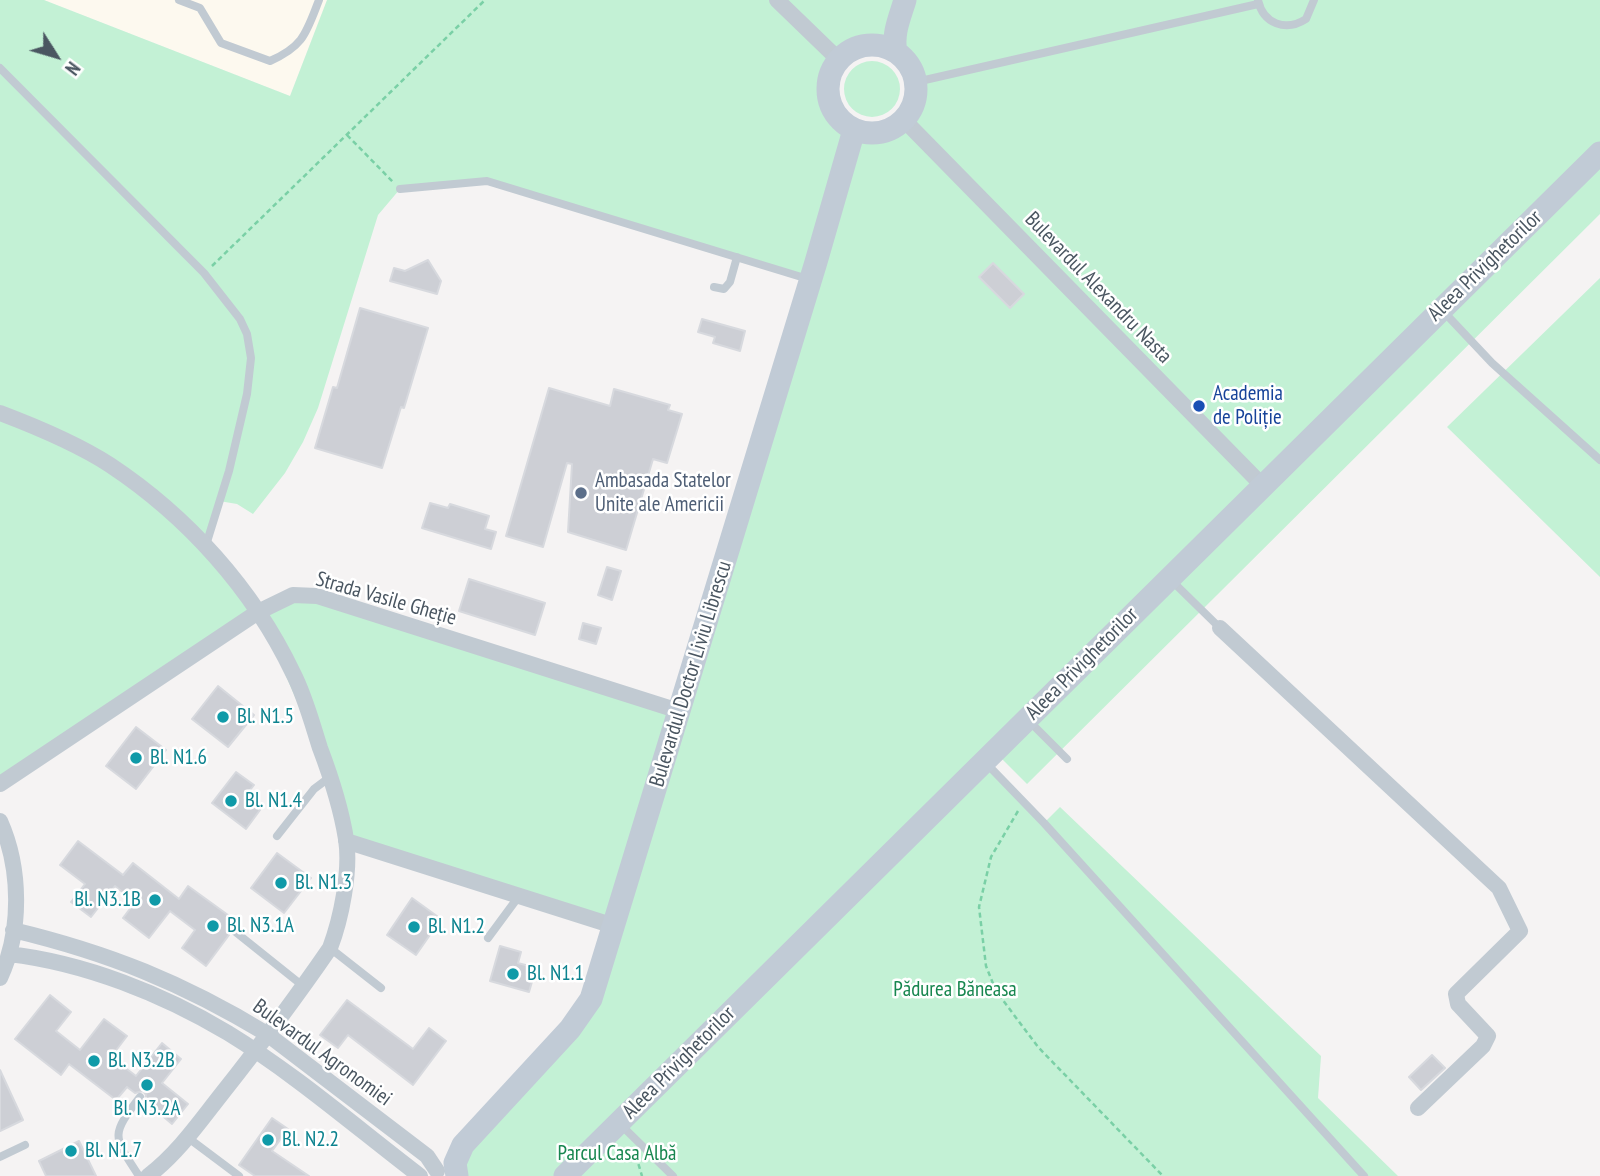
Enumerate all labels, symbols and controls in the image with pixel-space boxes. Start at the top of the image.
north arrow [21,21,91,91]
text: N [60,57,85,80]
street label: Aleea Privighetorilor [1423,205,1547,327]
street label: Bulevardul Alexandru Nasta [1019,207,1177,369]
place label: Academia de Poliție [1213,381,1283,431]
marker: Academia de Poliție [1191,398,1207,414]
place label: Ambasada Statelor Unite ale Americii [595,468,731,518]
marker: Ambasada Statelor Unite ale Americii [573,485,589,501]
street label: Bulevardul Doctor Liviu Librescu [645,558,737,790]
street label: Strada Vasile Gheție [313,567,459,631]
street label: Aleea Privighetorilor [1021,603,1143,725]
place label: Bl. N1.5 [237,704,294,730]
marker: Bl. N1.5 [215,709,231,725]
place label: Bl. N1.6 [150,745,207,771]
marker: Bl. N1.6 [128,750,144,766]
place label: Bl. N1.4 [245,788,302,814]
marker: Bl. N1.4 [223,793,239,809]
place label: Bl. N1.3 [295,870,352,896]
marker: Bl. N1.3 [273,875,289,891]
place label: Bl. N3.1B [74,887,141,913]
marker: Bl. N3.1B [147,892,163,908]
place label: Bl. N3.1A [227,913,294,939]
place label: Bl. N1.2 [428,914,485,940]
marker: Bl. N3.1A [205,918,221,934]
marker: Bl. N1.2 [406,919,422,935]
place label: Bl. N1.1 [527,961,584,987]
marker: Bl. N1.1 [505,966,521,982]
park label: Pădurea Băneasa [893,977,1017,1003]
street label: Bulevardul Agronomiei [248,994,396,1112]
street label: Aleea Privighetorilor [618,1002,740,1124]
place label: Bl. N3.2B [108,1048,175,1074]
marker: Bl. N3.2B [86,1053,102,1069]
marker: Bl. N3.2A [139,1077,155,1093]
place label: Bl. N3.2A [114,1096,180,1122]
place label: Bl. N2.2 [282,1127,339,1153]
marker: Bl. N2.2 [260,1132,276,1148]
place label: Bl. N1.7 [85,1138,142,1164]
park label: Parcul Casa Albă [557,1141,677,1167]
marker: Bl. N1.7 [63,1143,79,1159]

